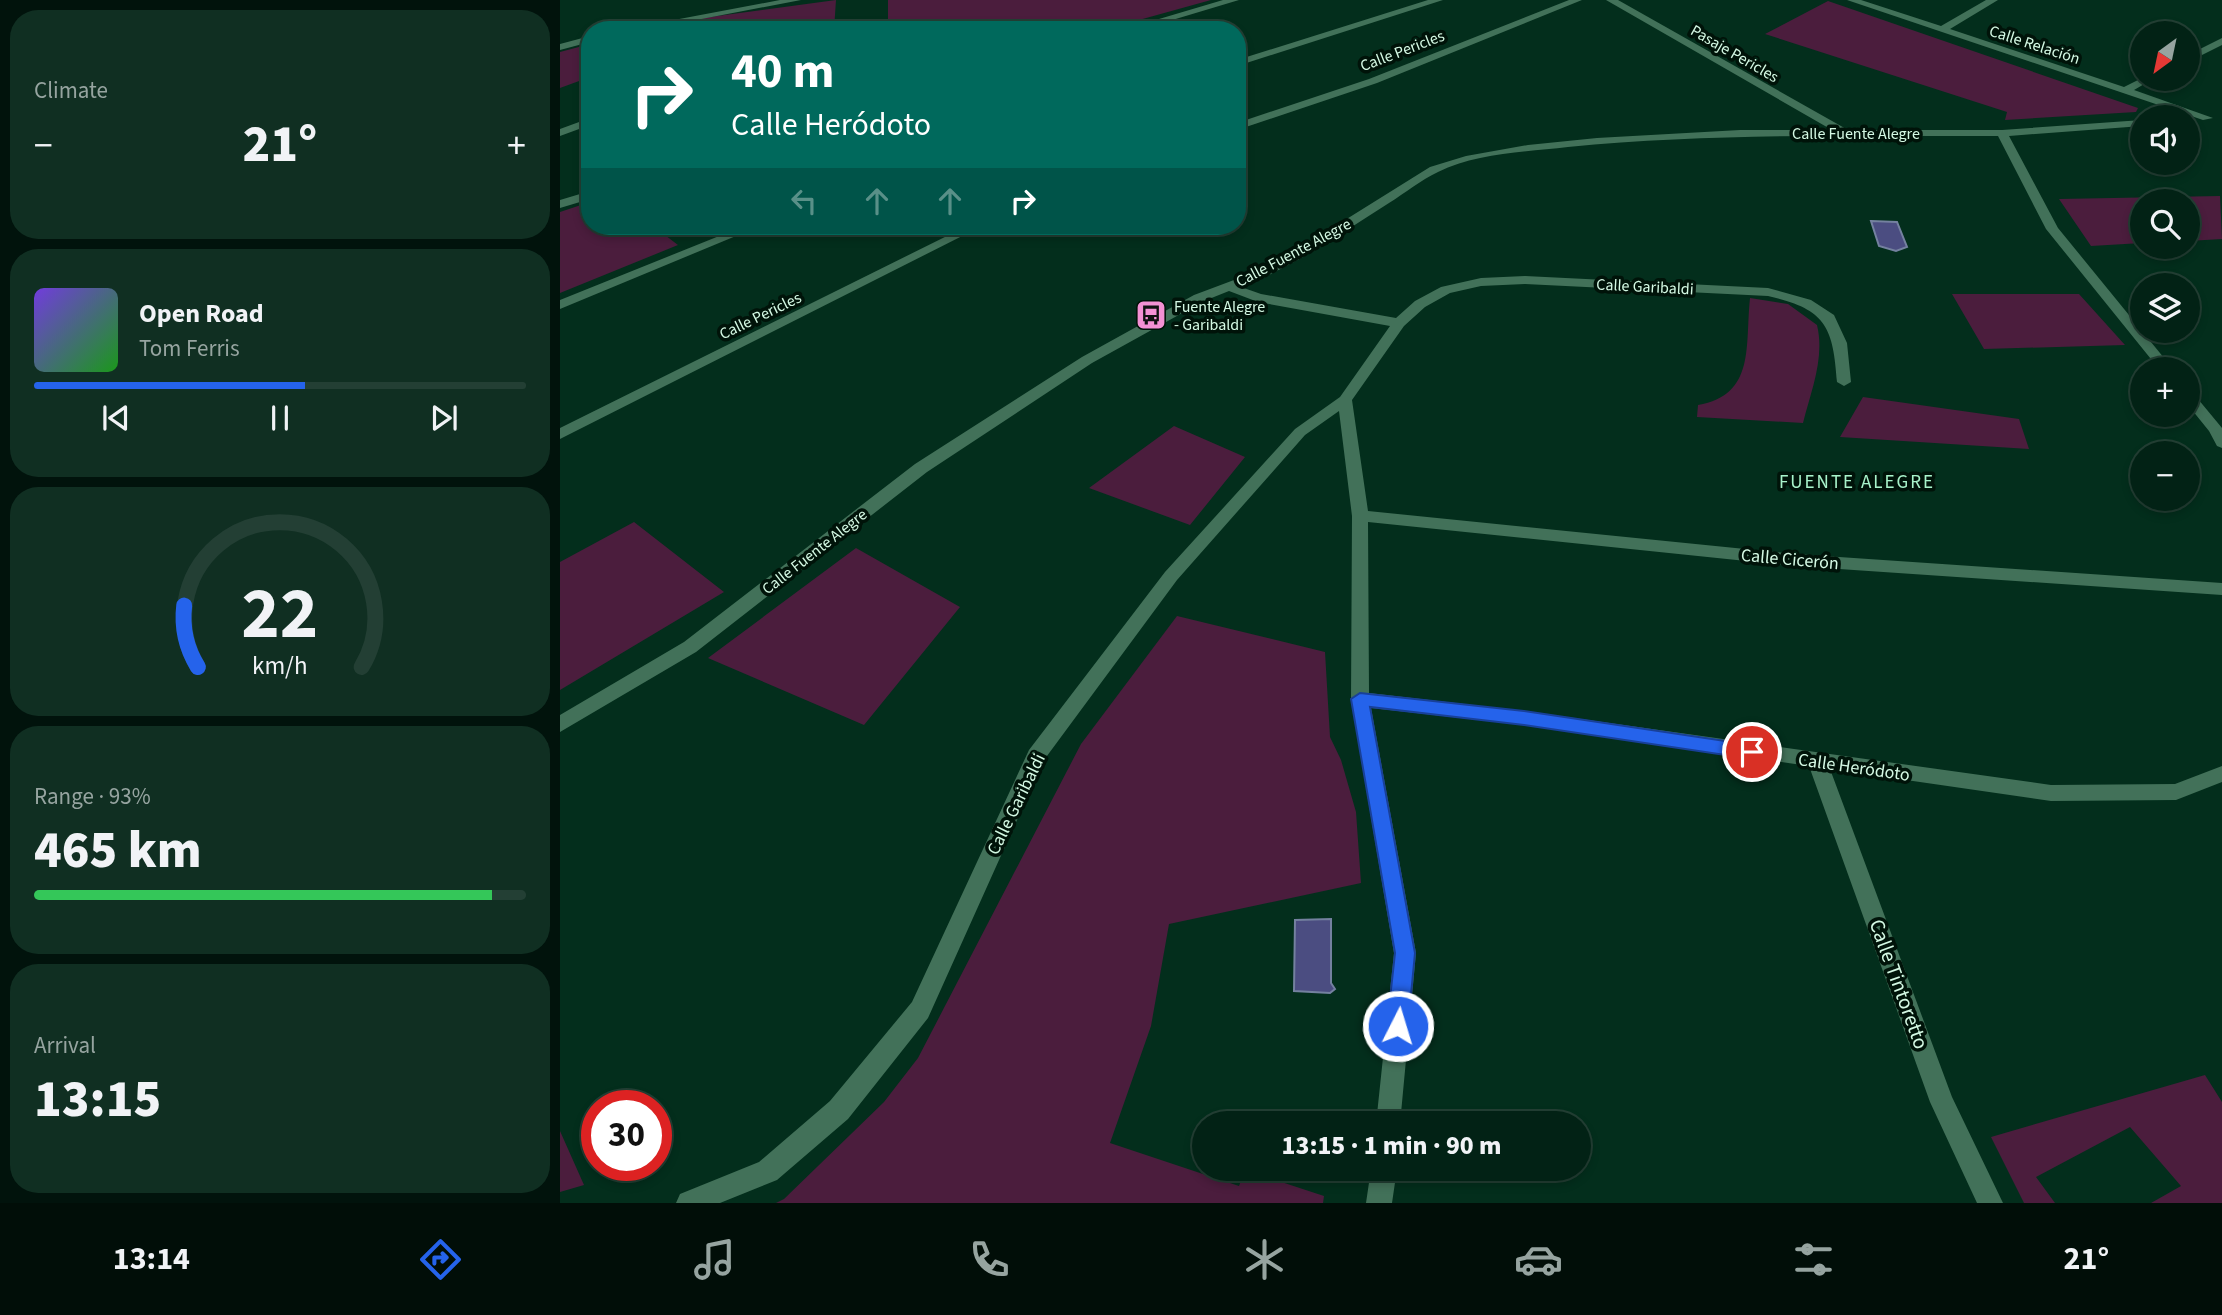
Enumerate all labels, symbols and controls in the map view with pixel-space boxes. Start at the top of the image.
street label: Pasaje Pericles [1686,20,1783,88]
street label: Calle Relación [1987,20,2083,70]
north arrow [2130,21,2200,91]
map controls [2130,21,2200,511]
street label: Calle Pericles [1357,25,1448,77]
text: 40 m [731,37,835,107]
icon: right [616,49,707,140]
text: Climate [34,74,108,107]
text: Calle Heródoto [731,102,931,148]
button: sound [2130,105,2200,175]
text: 21° [243,108,317,182]
text: − [34,119,53,173]
text: + [507,119,526,173]
street label: Calle Fuente Alegre [1792,123,1920,145]
icon: left [785,182,823,220]
icon: ahead [858,182,896,220]
icon: ahead [931,182,969,220]
icon: right [1004,182,1042,220]
button: search [2130,189,2200,259]
street label: Calle Fuente Alegre [1232,213,1355,293]
street label: Calle Garibaldi [1596,273,1694,301]
button: layers [2130,273,2200,343]
street label: Calle Pericles [716,286,805,345]
text: Open Road [139,295,264,332]
place label: Fuente Alegre - Garibaldi [1174,296,1265,336]
bus stop icon: Fuente Alegre - Garibaldi [1134,298,1168,332]
text: Tom Ferris [139,332,240,365]
button: + [2130,357,2200,427]
icon: previous [97,399,135,437]
icon: pause [261,399,299,437]
icon: next [425,399,463,437]
button: − [2130,441,2200,511]
district label: FUENTE ALEGRE [1779,469,1935,496]
street label: Calle Fuente Alegre [757,504,872,600]
street label: Calle Cicerón [1740,543,1840,576]
text: 22 [242,563,318,667]
text: km/h [252,648,308,684]
pin [1722,722,1782,782]
icon: arrive [1733,733,1771,771]
street label: Calle Heródoto [1796,747,1911,788]
street label: Calle Garibaldi [981,749,1052,859]
text: Range · 93% [34,780,151,813]
text: 465 km [34,814,202,888]
street label: Calle Tintoretto [1862,915,1936,1053]
position arrow [1361,989,1435,1063]
text: Arrival [34,1029,96,1062]
text: 13:15 [34,1063,161,1137]
speed limit sign: 30 [581,1090,672,1181]
text: 13:15 · 1 min · 90 m [1282,1127,1501,1164]
icon: directions [416,1235,465,1284]
icon: music [690,1235,739,1284]
icon: phone [965,1235,1014,1284]
icon: climate [1240,1235,1289,1284]
icon: car [1514,1235,1563,1284]
icon: filters [1789,1235,1838,1284]
text: 13:14 [113,1236,190,1282]
text: 21° [2064,1236,2109,1282]

